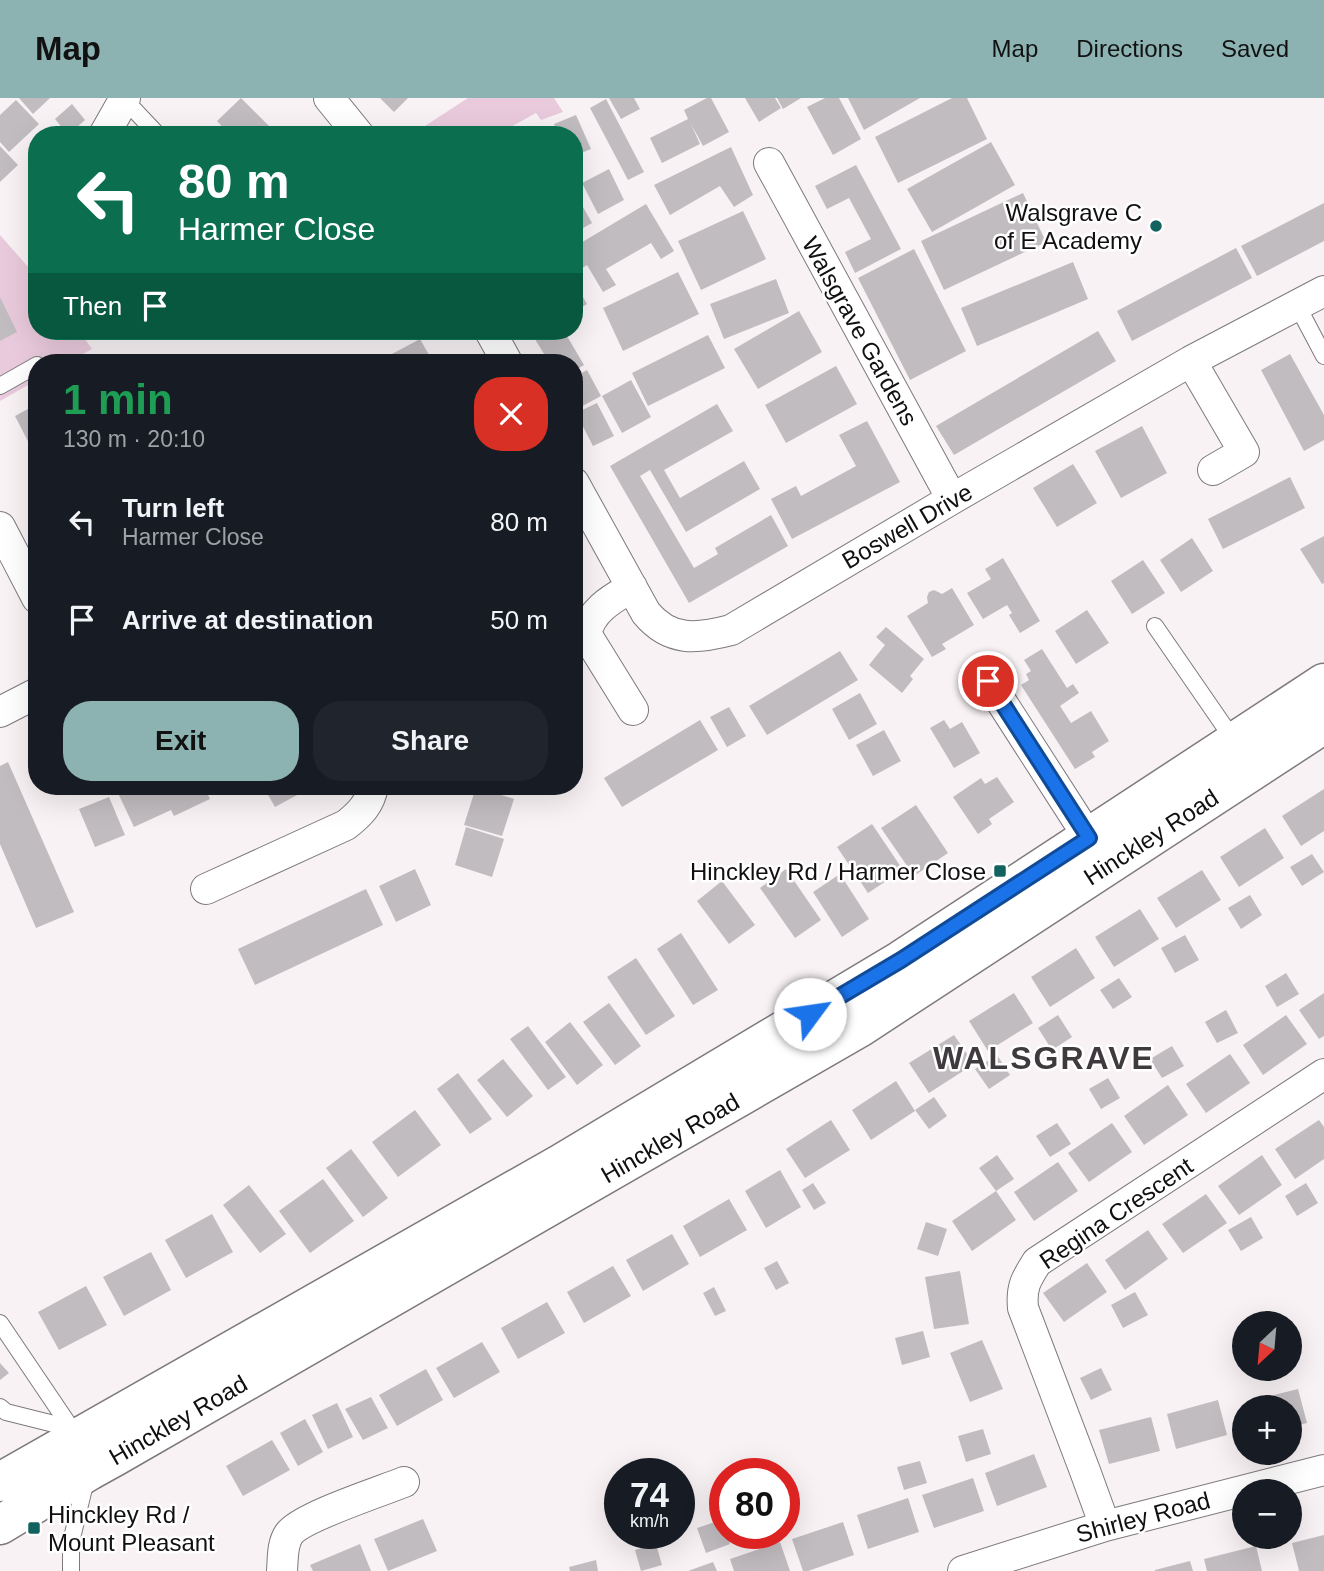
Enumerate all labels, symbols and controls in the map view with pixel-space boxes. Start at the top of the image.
text: Map [35,30,101,67]
text: Map [992,35,1038,62]
text: Directions [1076,35,1183,62]
text: Saved [1221,35,1289,62]
icon: left [63,154,154,245]
text: 80 m [178,154,290,208]
place label: Walsgrave C of E Academy [994,199,1142,254]
text: Harmer Close [178,211,375,247]
marker: Walsgrave C of E Academy [1148,218,1164,234]
street label: Walsgrave Gardens [797,232,923,430]
icon: arrive [136,287,174,325]
text: Then [63,291,122,321]
text: 1 min [63,376,173,423]
button: close [474,377,548,451]
text: 130 m · 20:10 [63,426,205,452]
street label: Boswell Drive [837,478,977,574]
text: Turn left [122,493,224,523]
icon: left [63,503,101,541]
text: 80 m [490,507,548,537]
text: Harmer Close [122,524,264,550]
icon: arrive [63,601,101,639]
text: Arrive at destination [122,605,373,635]
text: 50 m [490,605,548,635]
pin [958,651,1018,711]
icon: arrive [969,662,1007,700]
button: Exit [63,701,299,781]
button: Share [313,701,548,781]
street label: Hinckley Road [1079,784,1223,890]
place label: Hinckley Rd / Harmer Close [690,858,986,885]
marker: Hinckley Rd / Harmer Close [992,863,1008,879]
position arrow [773,977,847,1051]
district label: WALSGRAVE [933,1040,1155,1076]
street label: Hinckley Road [596,1088,744,1188]
street label: Regina Crescent [1034,1152,1198,1274]
north arrow [1232,1311,1302,1381]
map controls [1232,1311,1302,1549]
street label: Hinckley Road [104,1370,252,1470]
button: + [1232,1395,1302,1465]
speed limit sign: 80 [709,1458,800,1549]
text: 74 [630,1475,669,1514]
button: − [1232,1479,1302,1549]
street label: Shirley Road [1073,1486,1213,1548]
place label: Hinckley Rd / Mount Pleasant [48,1501,215,1556]
text: km/h [630,1511,669,1531]
marker: Hinckley Rd / Mount Pleasant [26,1520,42,1536]

